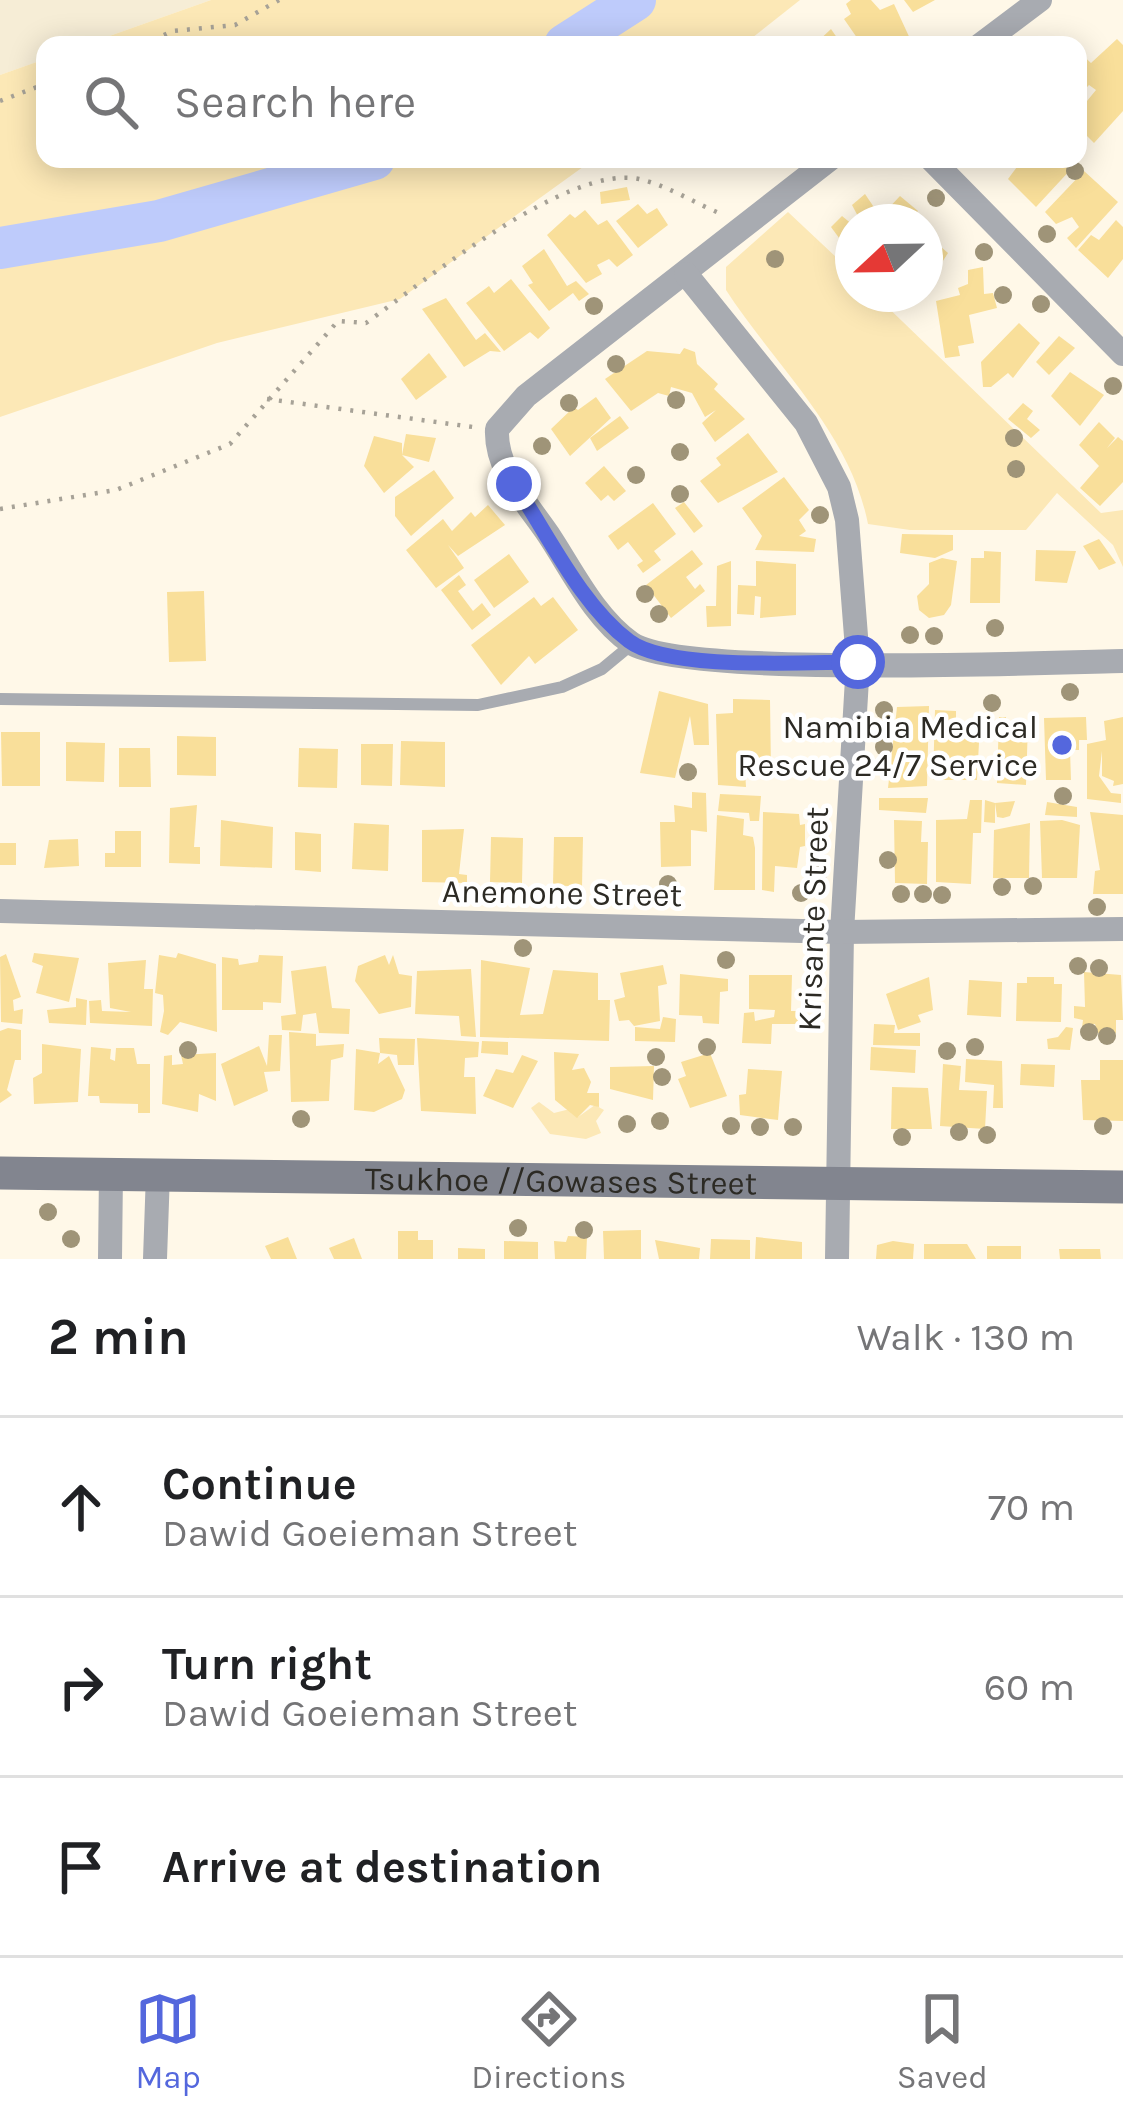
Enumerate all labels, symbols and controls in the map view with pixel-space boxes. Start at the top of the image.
search box [36,36,1087,168]
icon: search [78,69,144,135]
text: Search here [174,76,416,128]
north arrow [835,204,943,312]
route end [487,457,541,511]
route start [831,635,885,689]
place label: Namibia Medical Rescue 24/7 Service [737,708,1038,784]
marker: Namibia Medical Rescue 24/7 Service [1049,732,1075,758]
street label: Krisante Street [790,806,836,1032]
street label: Anemone Street [442,872,682,914]
street label: Tsukhoe //Gowases Street [365,1160,757,1202]
text: 2 min [48,1307,189,1367]
text: Walk · 130 m [857,1314,1075,1360]
text: Continue [162,1458,357,1510]
icon: ahead [48,1474,114,1540]
text: 70 m [988,1484,1075,1530]
text: Dawid Goeieman Street [162,1510,577,1556]
text: Turn right [162,1638,372,1690]
icon: right [48,1654,114,1720]
text: 60 m [984,1664,1075,1710]
text: Dawid Goeieman Street [162,1690,577,1736]
icon: arrive [48,1834,114,1900]
text: Arrive at destination [162,1841,602,1893]
tab: Map [135,1986,201,2096]
tab: Directions [471,1986,626,2096]
tab: Saved [897,1986,988,2096]

